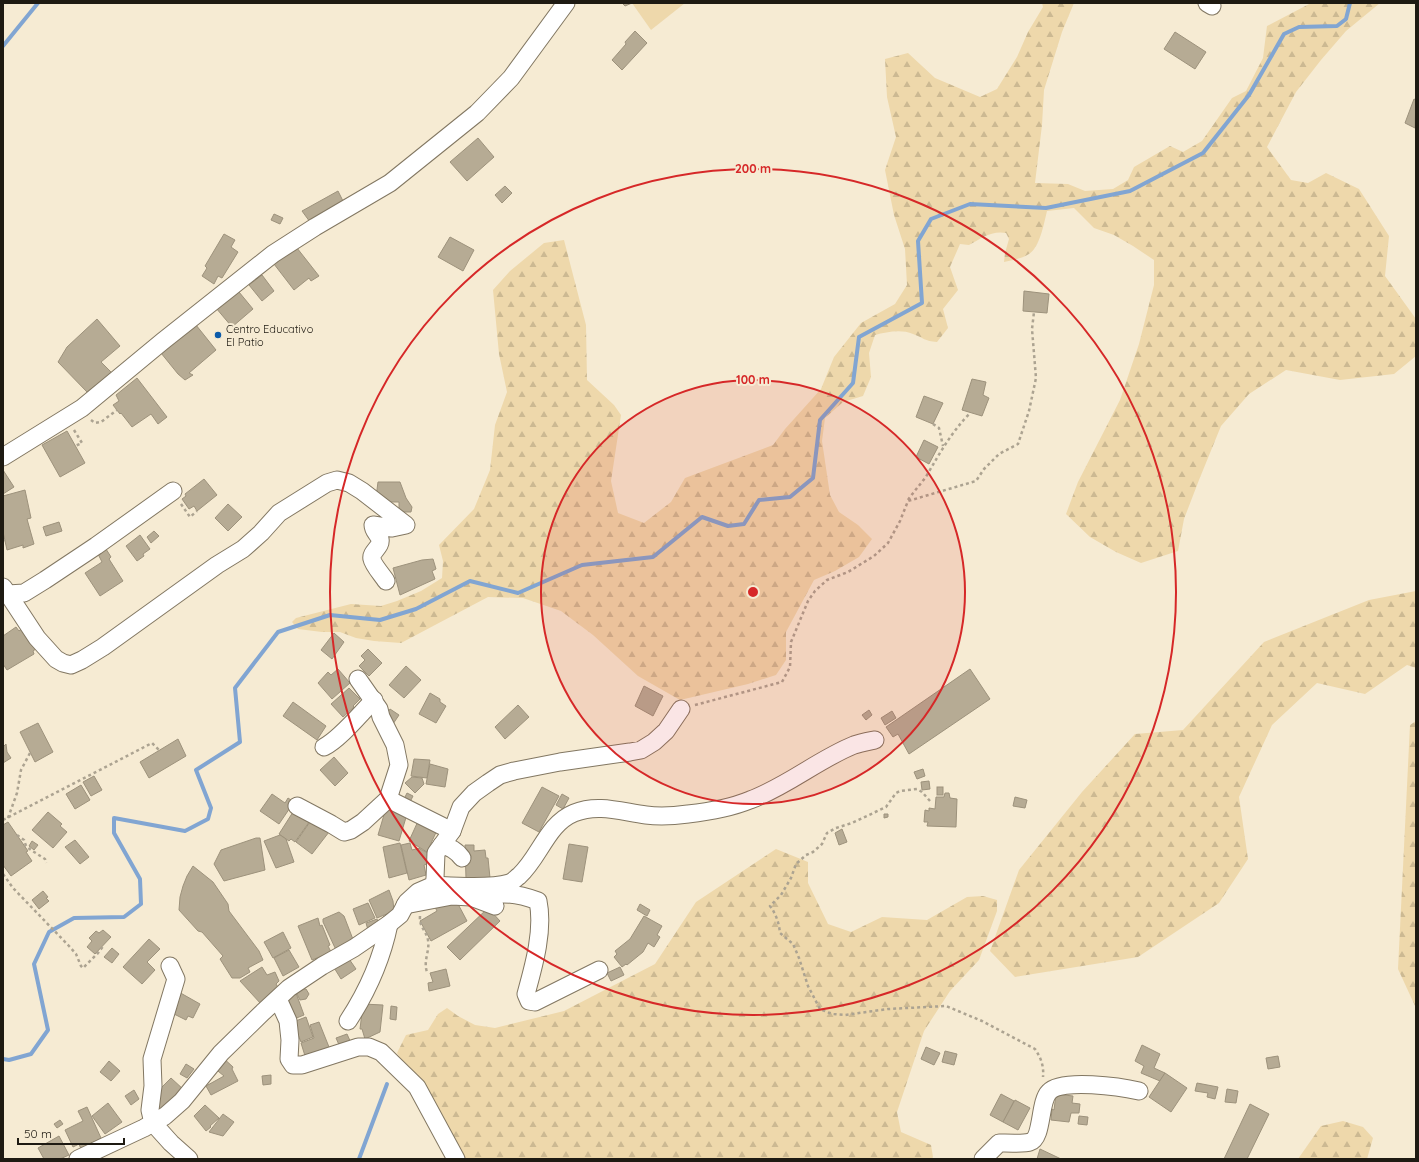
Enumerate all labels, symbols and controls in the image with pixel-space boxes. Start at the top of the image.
text: 200 m [735,161,771,176]
place label: Centro Educativo El Patio [226,322,314,349]
marker: Centro Educativo El Patio [213,330,223,340]
text: 100 m [736,372,770,387]
centre of rings [746,585,760,599]
scale bar [18,1120,124,1146]
text: 50 m [24,1126,52,1141]

